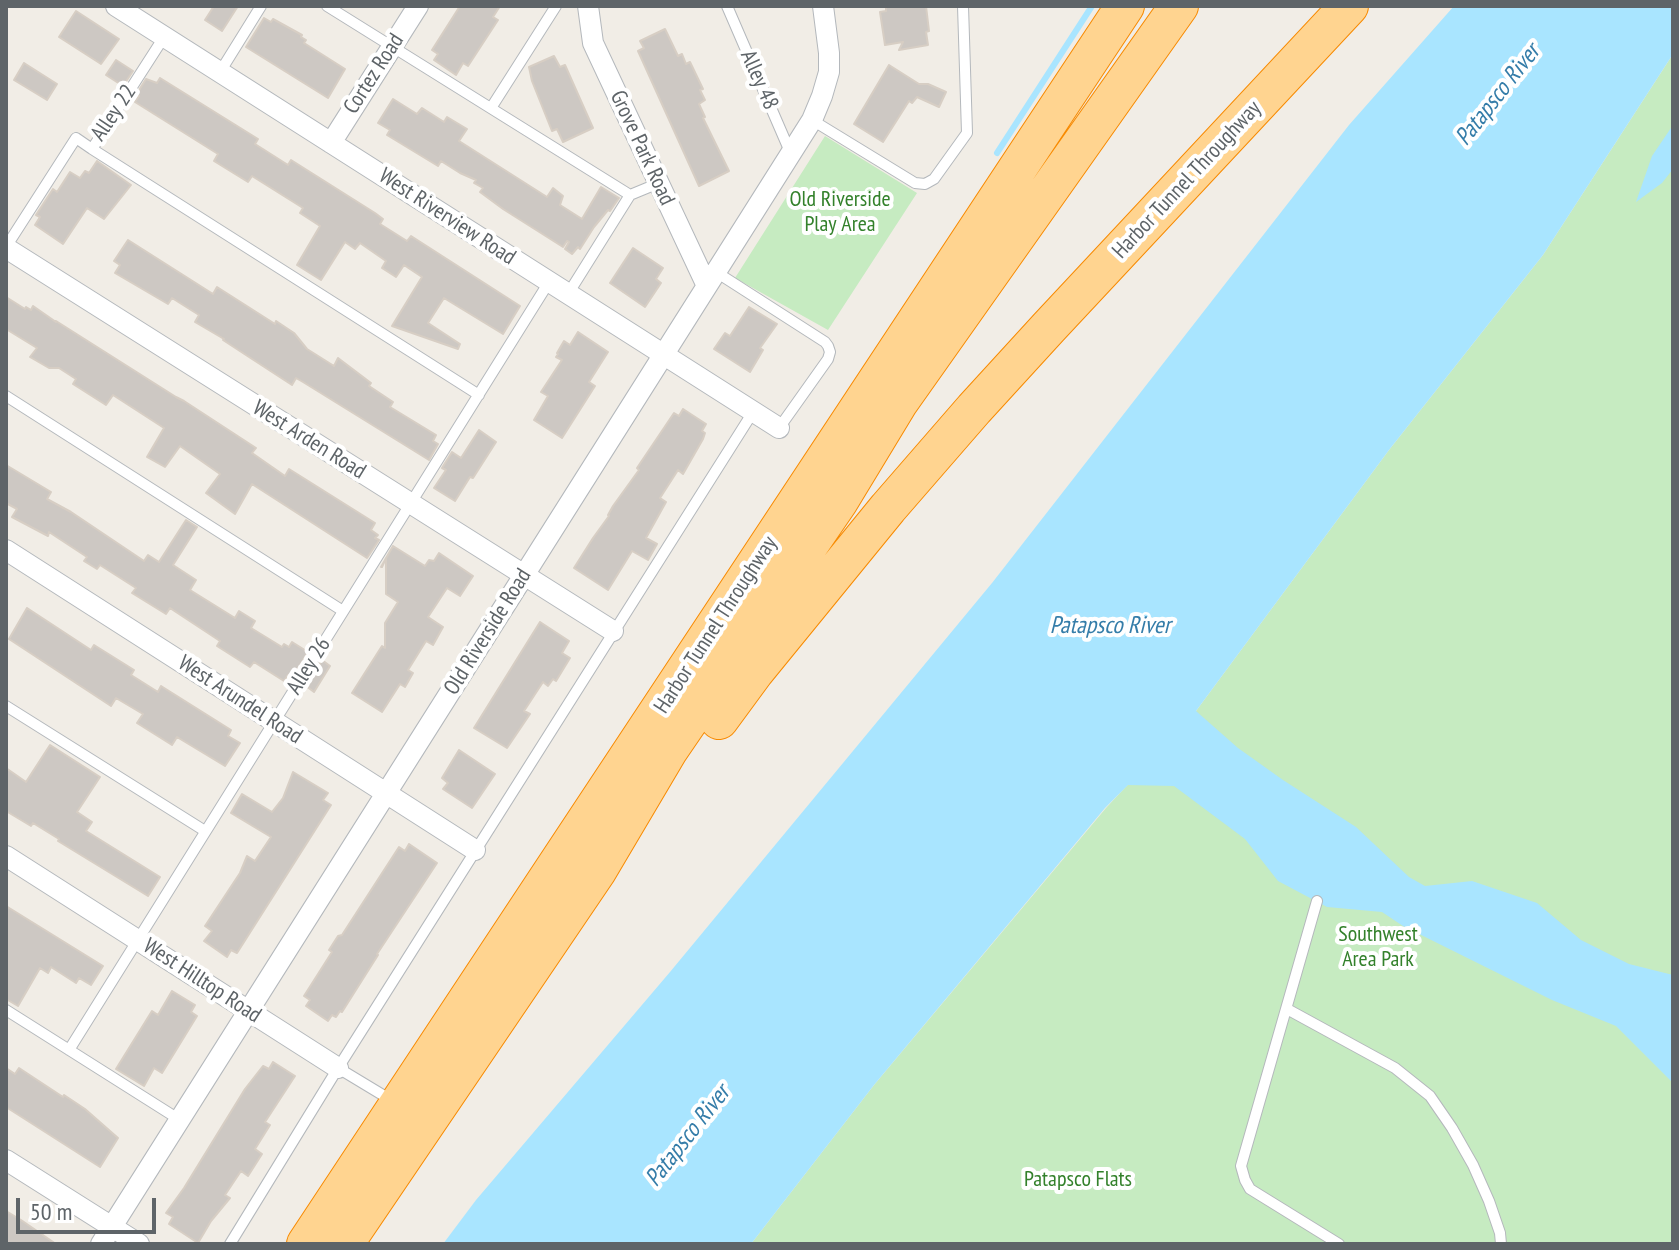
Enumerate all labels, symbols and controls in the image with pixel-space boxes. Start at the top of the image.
street label: Cortez Road [338,29,410,119]
water label: Patapsco River [1450,39,1546,151]
street label: Alley 48 [734,46,784,114]
street label: Alley 22 [86,80,142,146]
street label: Grove Park Road [604,87,680,209]
street label: Harbor Tunnel Throughway [1107,96,1267,264]
street label: West Riverview Road [374,163,520,271]
park label: Old Riverside Play Area [789,187,891,238]
street label: West Arden Road [248,395,370,485]
street label: Harbor Tunnel Throughway [649,531,783,719]
street label: Old Riverside Road [439,564,537,700]
water label: Patapsco River [1050,612,1170,640]
street label: Alley 26 [281,633,337,699]
street label: West Arundel Road [173,650,307,750]
park label: Southwest Area Park [1338,922,1418,974]
street label: West Hilltop Road [138,933,266,1029]
water label: Patapsco River [640,1080,736,1192]
park label: Patapsco Flats [1024,1167,1132,1193]
scale bar [20,1182,160,1232]
text: 50 m [30,1196,72,1227]

